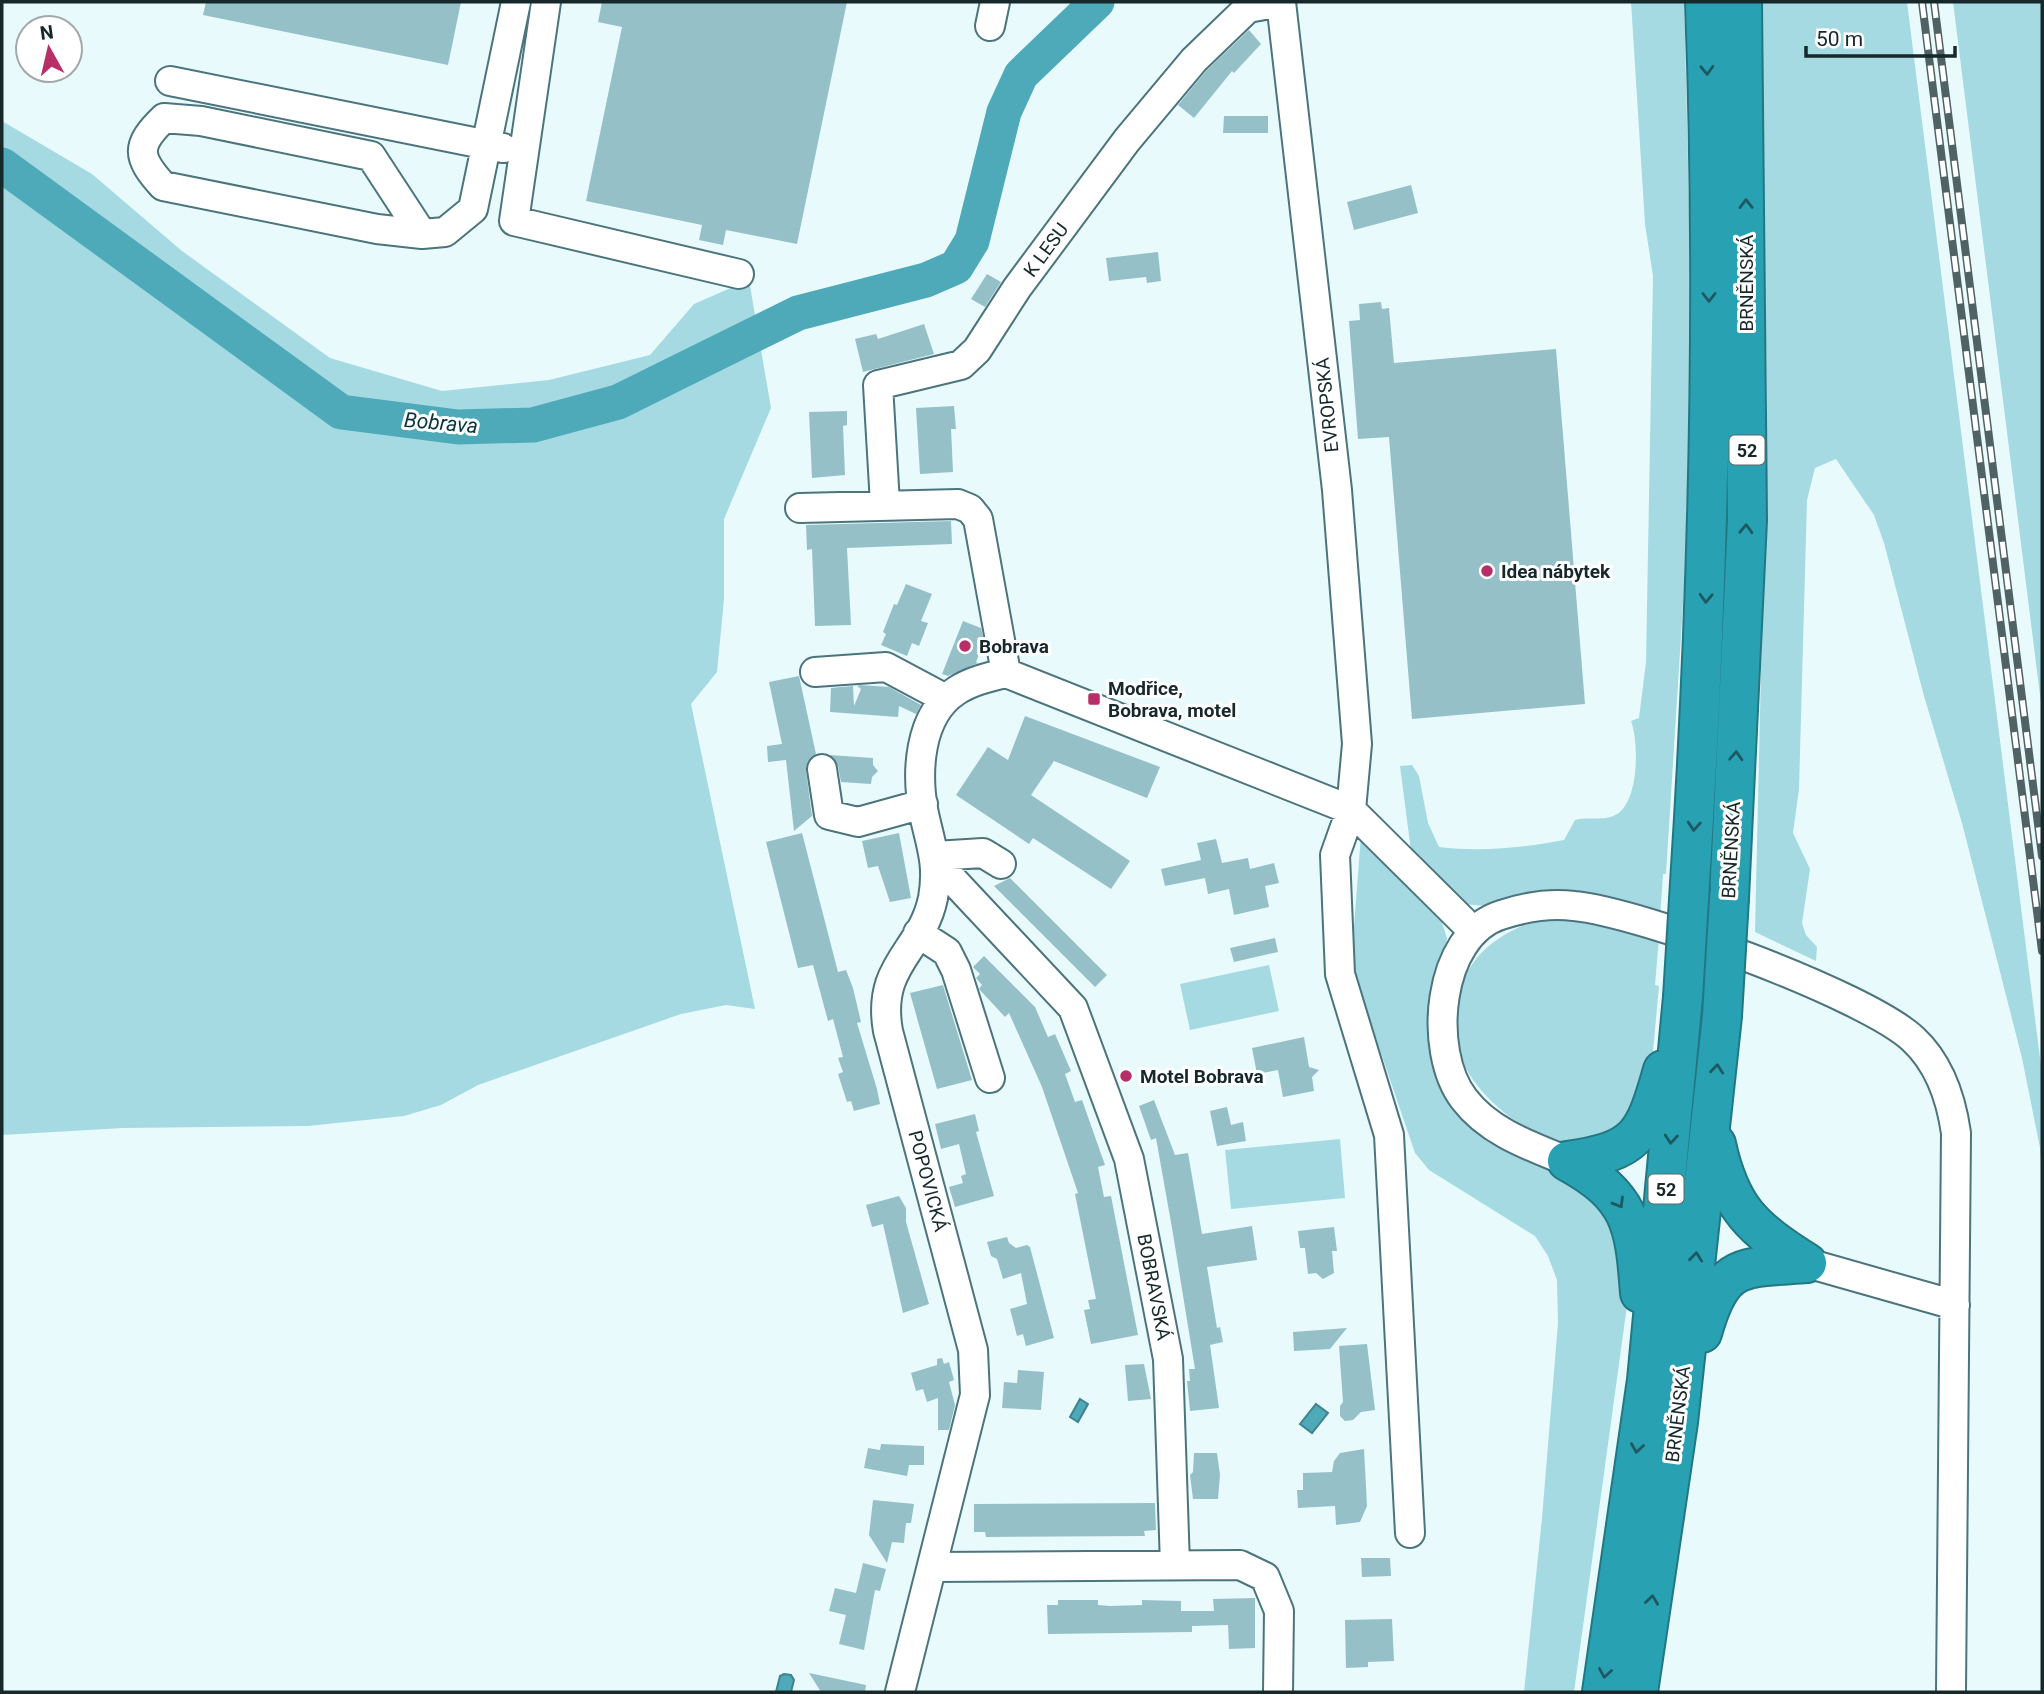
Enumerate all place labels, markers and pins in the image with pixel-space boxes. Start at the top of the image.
place label: Idea nábytek [1501,560,1611,583]
marker: Idea nábytek [1479,563,1495,579]
place label: Bobrava [979,635,1049,658]
marker: Bobrava [957,638,973,654]
place label: Modřice, Bobrava, motel [1108,677,1236,722]
marker: Modřice, Bobrava, motel [1086,691,1102,707]
place label: Motel Bobrava [1140,1065,1264,1088]
marker: Motel Bobrava [1118,1068,1134,1084]

